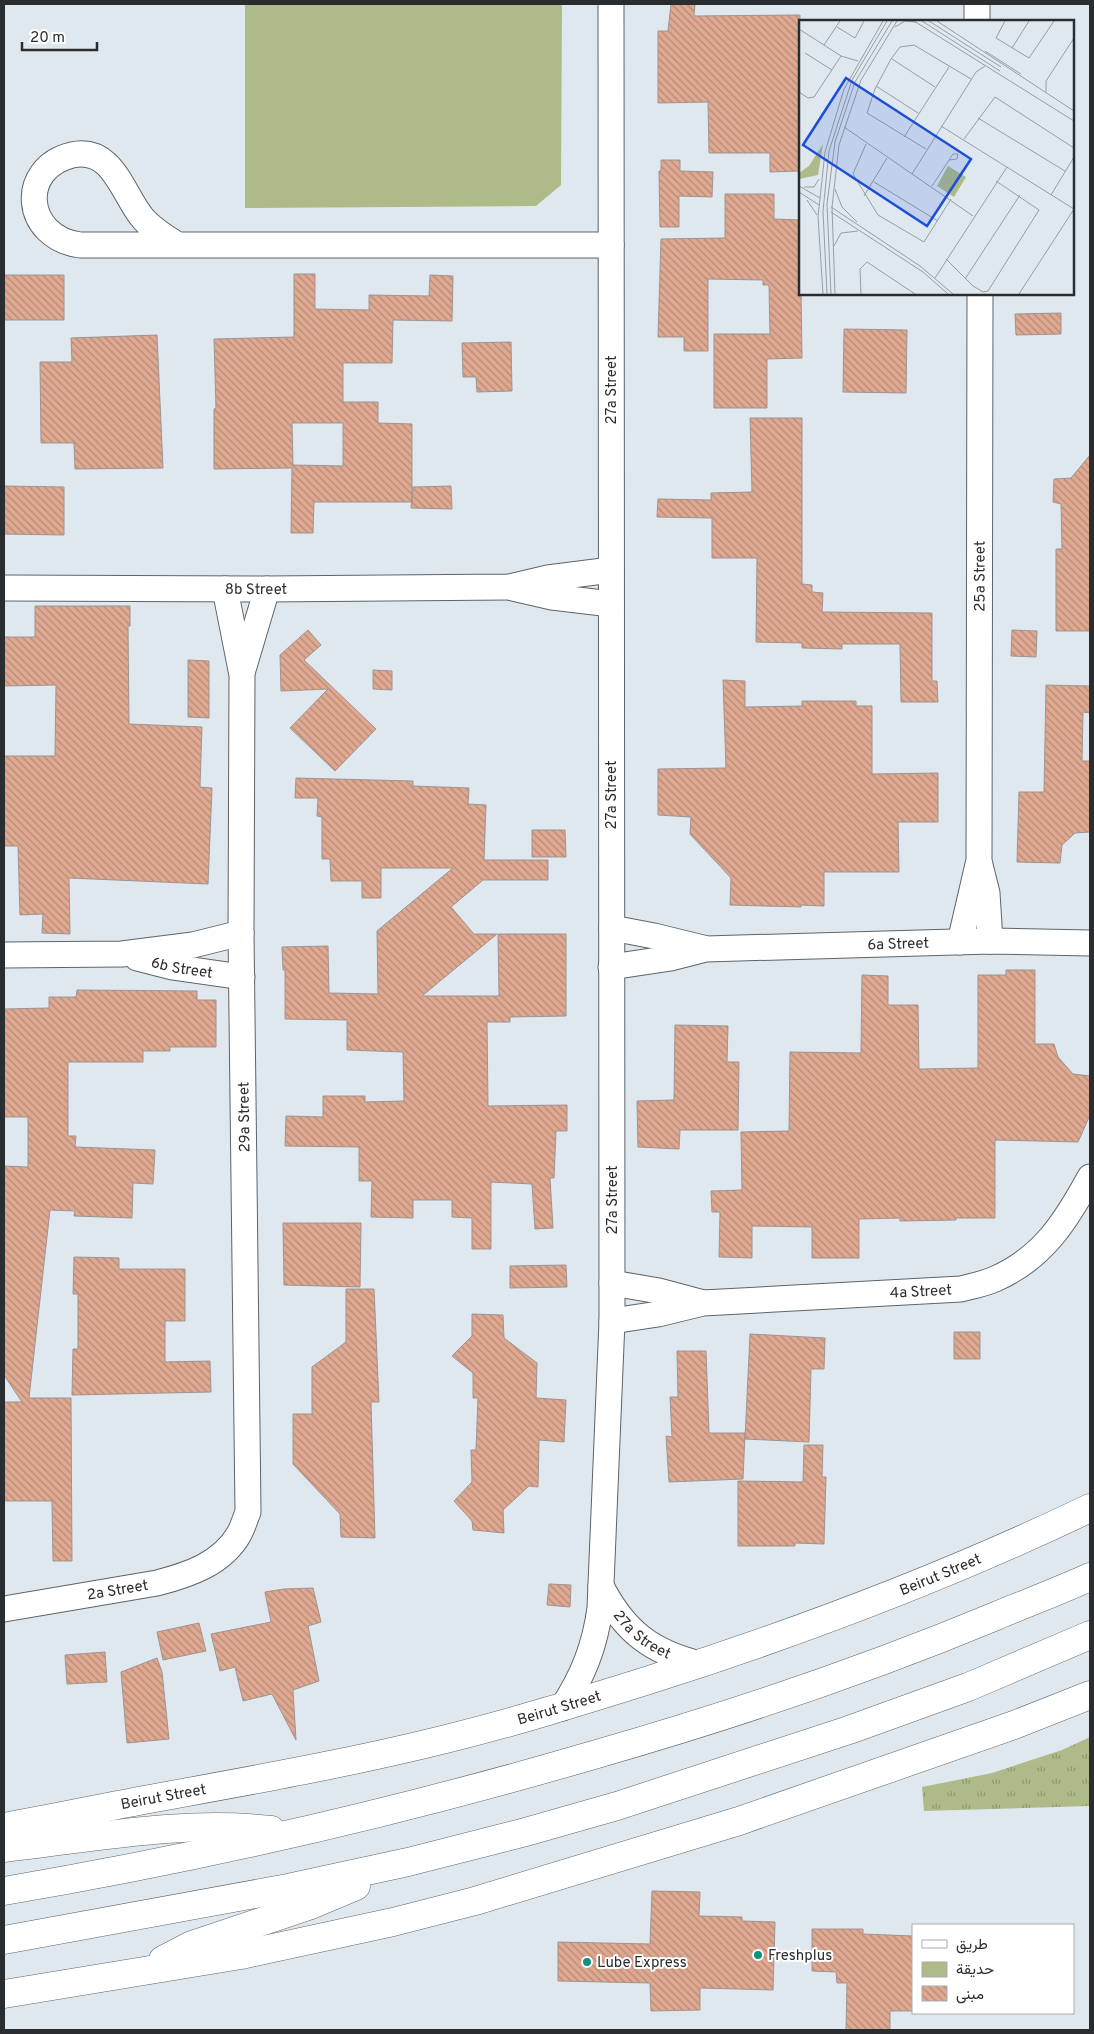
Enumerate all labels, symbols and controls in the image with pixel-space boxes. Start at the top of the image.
scale bar [22,20,98,52]
inset map [799,20,1074,295]
text: 20 m [30,29,65,48]
street label: 27a Street [603,355,622,425]
street label: 25a Street [971,541,991,612]
street label: 8b Street [225,581,287,600]
street label: 27a Street [603,760,622,830]
street label: 6a Street [867,935,929,955]
street label: 6b Street [149,954,214,984]
street label: 29a Street [235,1081,256,1153]
street label: 27a Street [604,1165,623,1235]
street label: 4a Street [889,1282,952,1304]
street label: Beirut Street [897,1550,984,1601]
street label: 2a Street [86,1577,150,1606]
street label: 27a Street [608,1607,673,1665]
street label: Beirut Street [515,1688,604,1731]
street label: Beirut Street [119,1781,208,1815]
legend [912,1924,1074,2014]
text: طريق [956,1936,988,1955]
place label: Freshplus [768,1947,832,1966]
marker: Freshplus [752,1949,764,1961]
place label: Lube Express [597,1954,687,1973]
marker: Lube Express [581,1956,593,1968]
text: حديقة [956,1961,994,1980]
text: مبنى [956,1986,984,2005]

